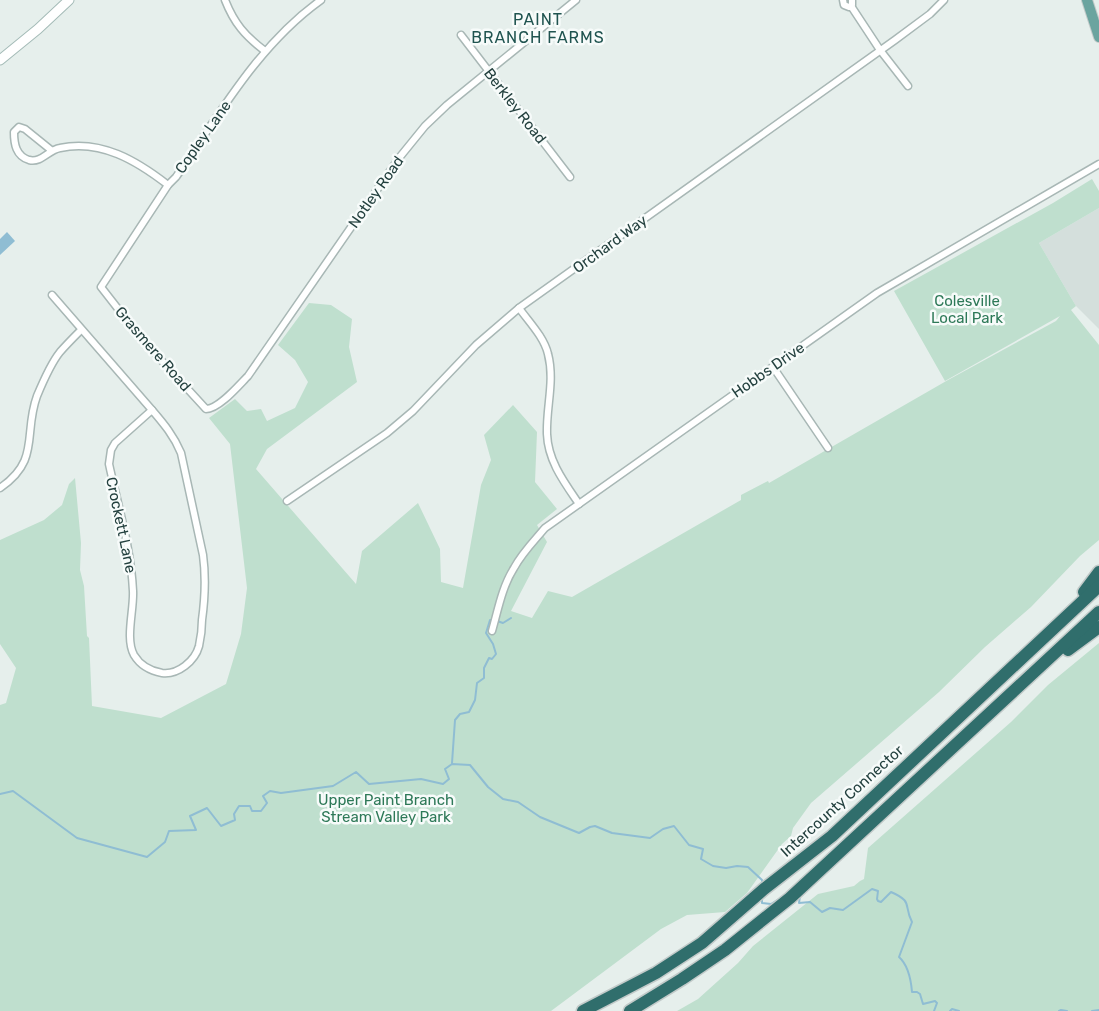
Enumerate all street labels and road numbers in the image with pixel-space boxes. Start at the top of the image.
street label: Berkley Road [480,65,550,147]
street label: Copley Lane [171,97,235,177]
street label: Notley Road [345,153,407,231]
street label: Orchard Way [569,211,651,277]
street label: Grasmere Road [111,303,195,395]
street label: Hobbs Drive [728,338,808,402]
street label: Crockett Lane [102,475,140,575]
street label: Intercounty Connector [777,741,907,861]

